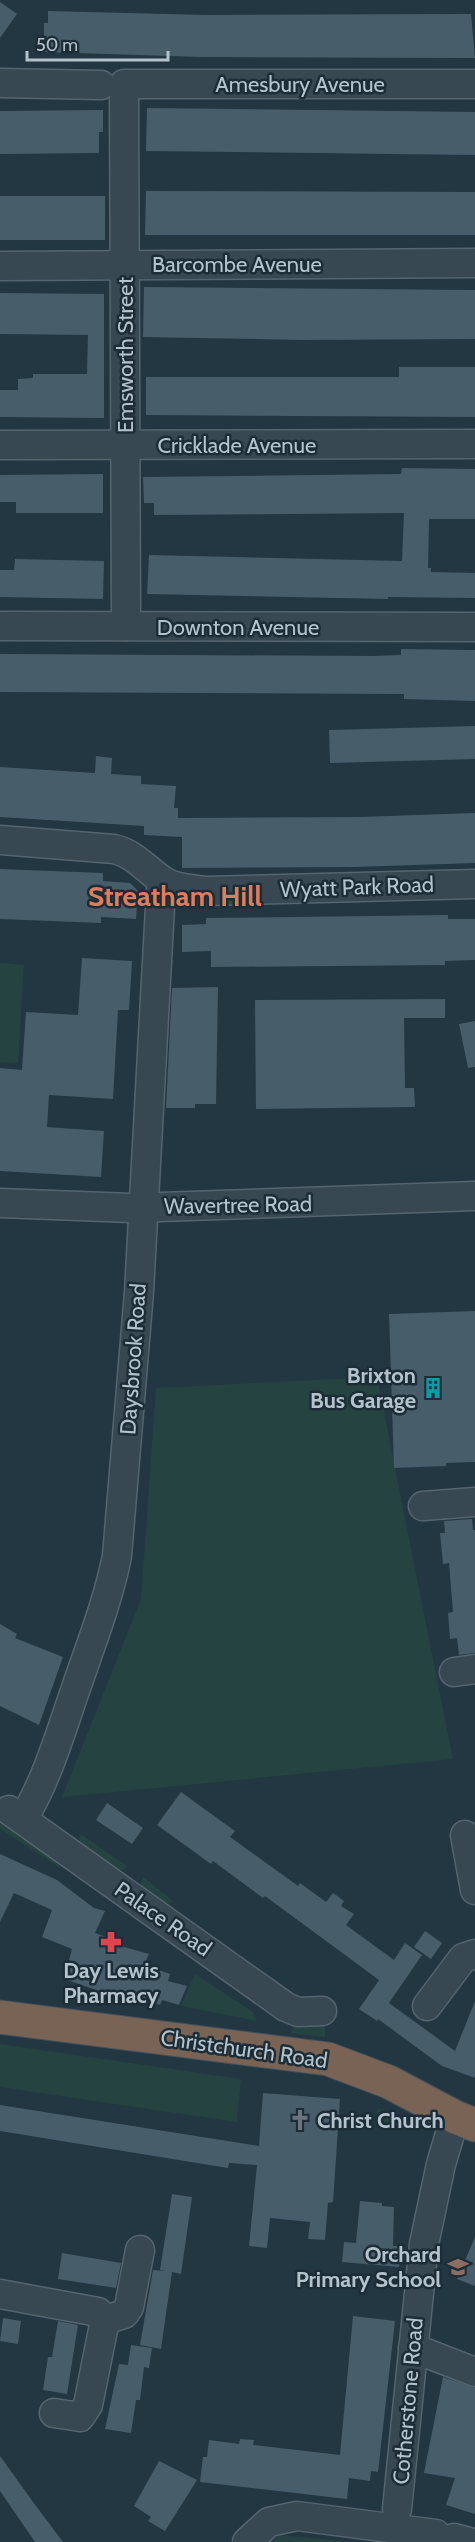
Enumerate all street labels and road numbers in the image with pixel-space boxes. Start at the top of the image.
street label: Amesbury Avenue [215,71,385,98]
street label: Barcombe Avenue [152,251,322,278]
street label: Emsworth Street [112,276,139,433]
street label: Cricklade Avenue [158,432,316,459]
street label: Downton Avenue [157,614,319,641]
street label: Wyatt Park Road [280,871,434,903]
street label: Wavertree Road [164,1190,312,1220]
street label: Daysbrook Road [114,1282,152,1436]
street label: Palace Road [109,1876,217,1962]
street label: Christchurch Road [159,2024,329,2074]
street label: Cotherstone Road [387,2316,429,2486]

